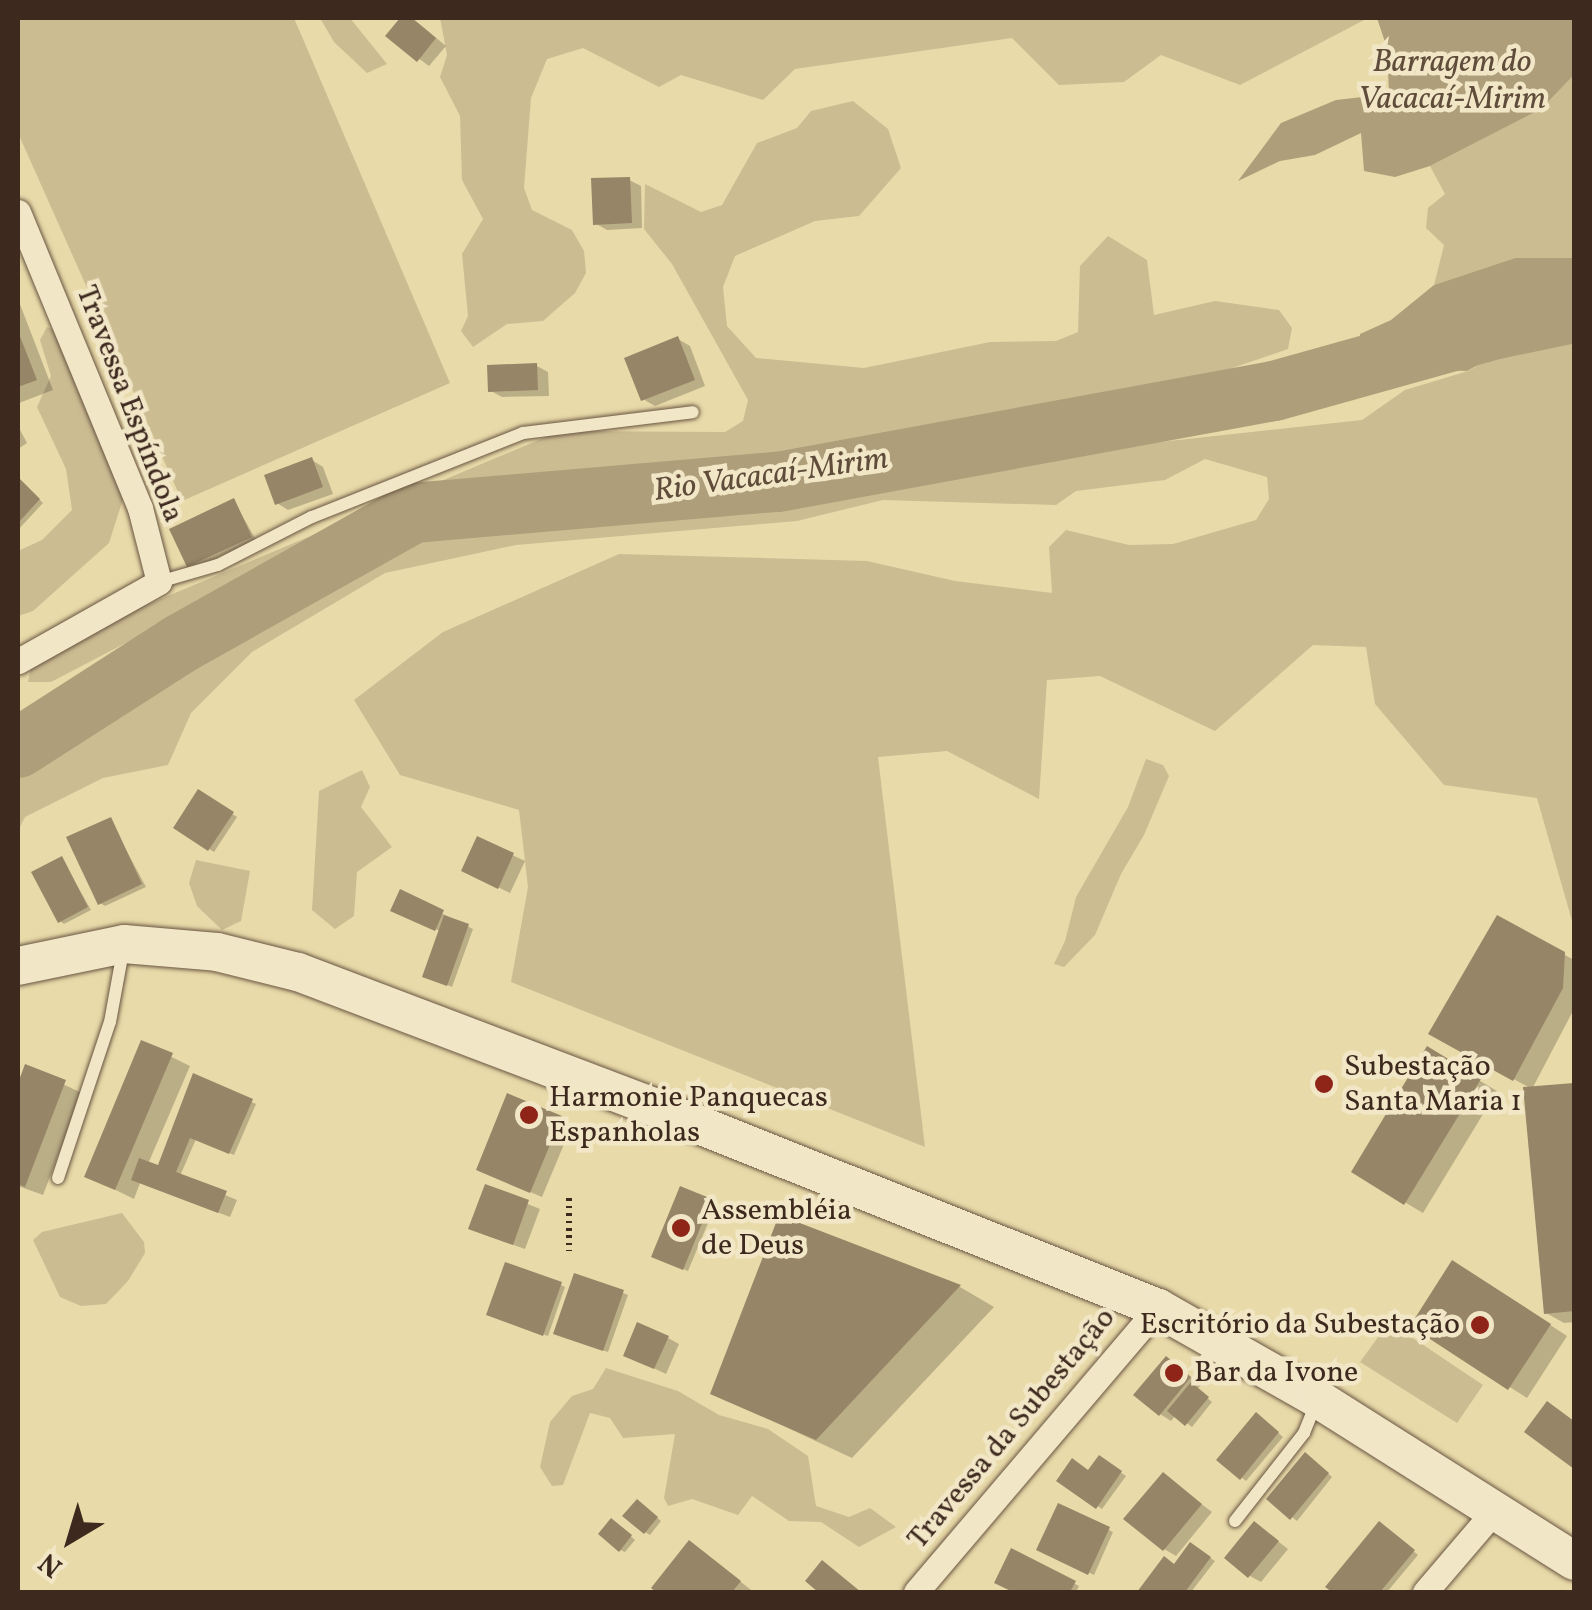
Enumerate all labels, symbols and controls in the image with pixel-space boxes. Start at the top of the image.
water label: Barragem do Vacacaí-Mirim [1358,45,1546,120]
street label: Travessa Espíndola [67,280,191,528]
water label: Rio Vacacaí-Mirim [651,441,891,511]
place label: Subestação Santa Maria 1 [1344,1049,1522,1120]
marker: Subestação Santa Maria 1 [1313,1073,1335,1095]
place label: Harmonie Panquecas Espanholas [549,1080,828,1150]
marker: Harmonie Panquecas Espanholas [518,1104,540,1126]
place label: Assembléia de Deus [701,1193,852,1264]
marker: Assembléia de Deus [670,1217,692,1239]
street label: Travessa da Subestação [901,1301,1123,1557]
place label: Escritório da Subestação [1140,1307,1460,1343]
marker: Escritório da Subestação [1469,1314,1491,1336]
place label: Bar da Ivone [1194,1355,1358,1391]
marker: Bar da Ivone [1163,1362,1185,1384]
north arrow [20,1490,120,1590]
text: N [31,1542,71,1586]

